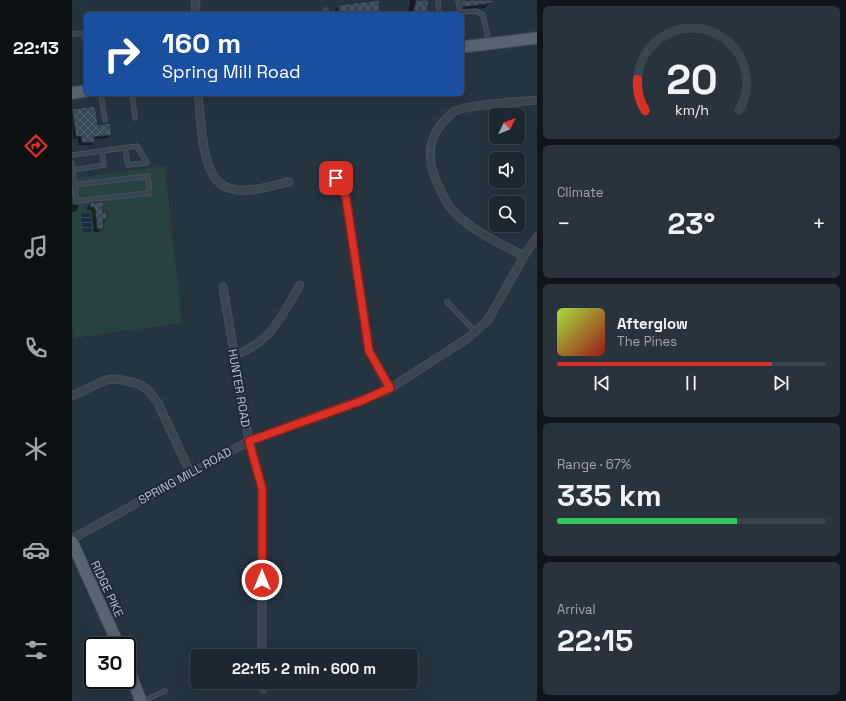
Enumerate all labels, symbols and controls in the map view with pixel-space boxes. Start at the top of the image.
text: 160 m [162,25,241,61]
icon: right [96,28,148,80]
text: 22:13 [13,36,59,59]
text: 20 [666,52,717,105]
text: Spring Mill Road [162,60,301,83]
text: km/h [674,100,709,118]
north arrow [489,108,525,144]
map controls [489,108,525,232]
icon: directions [22,132,50,160]
button: sound [489,152,525,188]
pin [319,161,353,195]
icon: arrive [325,167,347,189]
text: Climate [557,184,603,201]
button: search [489,196,525,232]
text: 23° [668,204,715,243]
text: − [557,209,571,237]
text: + [812,209,826,237]
icon: music [22,233,50,261]
text: Afterglow [617,314,688,333]
text: The Pines [617,333,677,350]
icon: phone [22,334,50,362]
street label: HUNTER ROAD [224,348,254,428]
icon: previous [591,372,613,394]
icon: pause [680,372,702,394]
icon: next [770,372,792,394]
icon: climate [22,435,50,463]
street label: SPRING MILL ROAD [136,444,234,508]
text: Range · 67% [557,456,631,473]
text: 335 km [557,476,662,515]
icon: car [22,536,50,564]
street label: RIDGE PIKE [87,558,127,620]
position arrow [241,559,283,601]
text: Arrival [557,601,596,618]
text: 22:15 [557,621,633,660]
icon: filters [22,636,50,664]
speed limit sign: 30 [84,637,136,689]
text: 22:15 · 2 min · 600 m [232,659,376,678]

